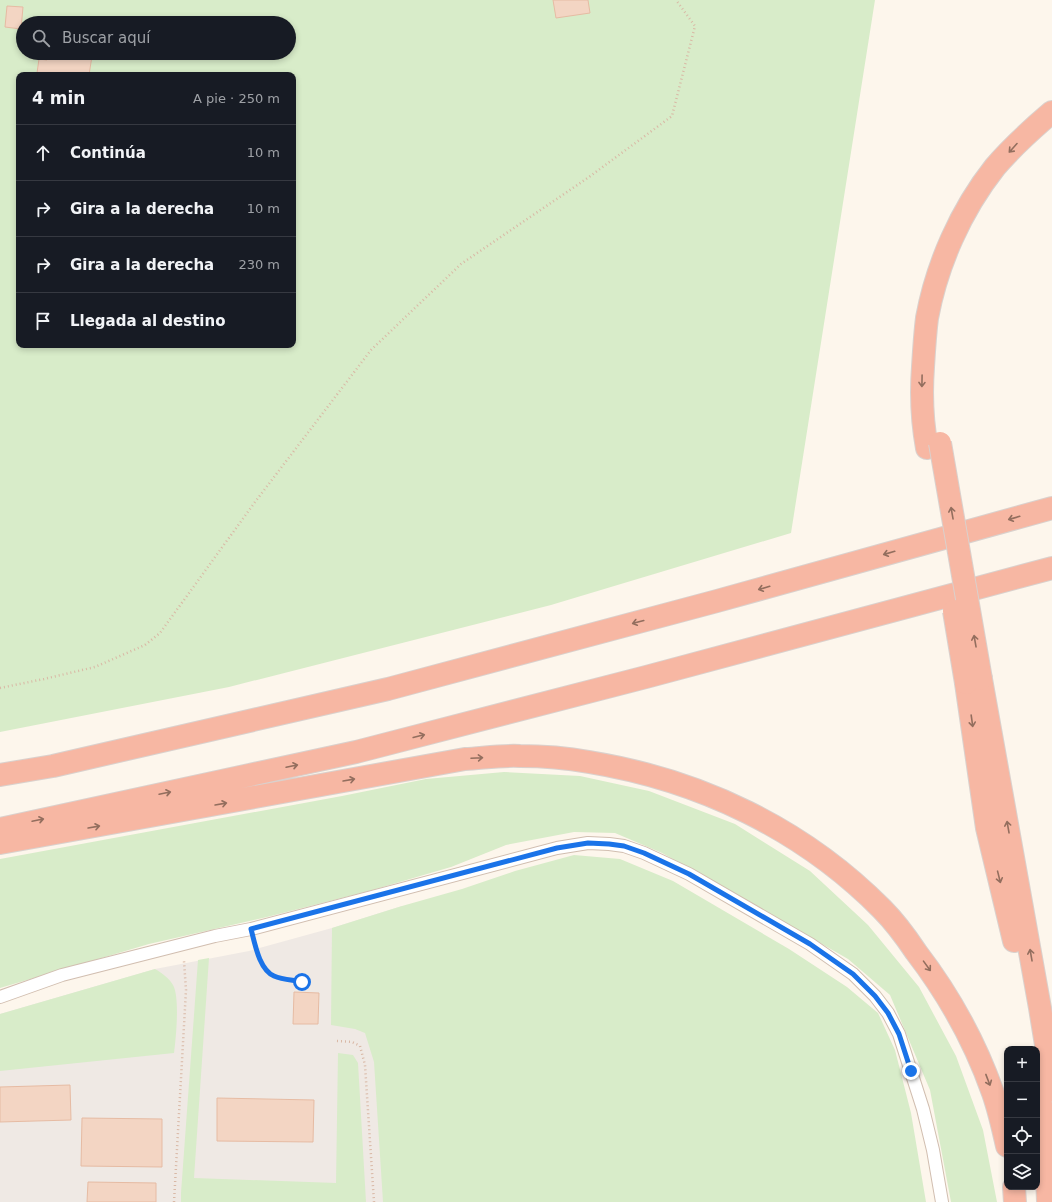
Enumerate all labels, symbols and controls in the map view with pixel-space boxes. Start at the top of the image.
search box [16,16,296,60]
icon: search [30,27,52,49]
text: Buscar aquí [62,29,150,47]
text: 4 min [32,88,85,108]
text: A pie · 250 m [193,91,280,106]
icon: ahead [32,142,54,164]
one-way arrow [1008,143,1018,153]
text: Continúa [70,144,146,162]
text: 10 m [247,145,280,160]
icon: right [32,198,54,220]
text: Gira a la derecha [70,200,214,218]
text: 10 m [247,201,280,216]
icon: right [32,254,54,276]
text: Gira a la derecha [70,256,214,274]
text: 230 m [238,257,280,272]
icon: arrive [32,310,54,332]
text: Llegada al destino [70,312,225,330]
one-way arrow [918,374,926,387]
one-way arrow [948,507,956,520]
one-way arrow [1008,515,1021,523]
one-way arrow [883,550,896,557]
one-way arrow [758,585,771,592]
one-way arrow [632,619,645,626]
one-way arrow [971,635,979,648]
one-way arrow [968,714,975,727]
one-way arrow [412,732,425,739]
one-way arrow [470,755,483,762]
one-way arrow [285,761,298,769]
one-way arrow [342,776,355,784]
one-way arrow [158,789,171,797]
one-way arrow [215,799,228,807]
one-way arrow [31,816,44,824]
one-way arrow [1004,821,1012,834]
one-way arrow [87,823,100,831]
one-way arrow [995,870,1003,883]
one-way arrow [1026,949,1034,962]
one-way arrow [923,960,931,971]
route start [293,973,311,991]
map controls [1004,1046,1040,1190]
button: + [1004,1046,1040,1082]
route end [902,1062,920,1080]
one-way arrow [985,1074,993,1086]
button: − [1004,1082,1040,1118]
button: locate [1004,1118,1040,1154]
button: layers [1004,1154,1040,1190]

